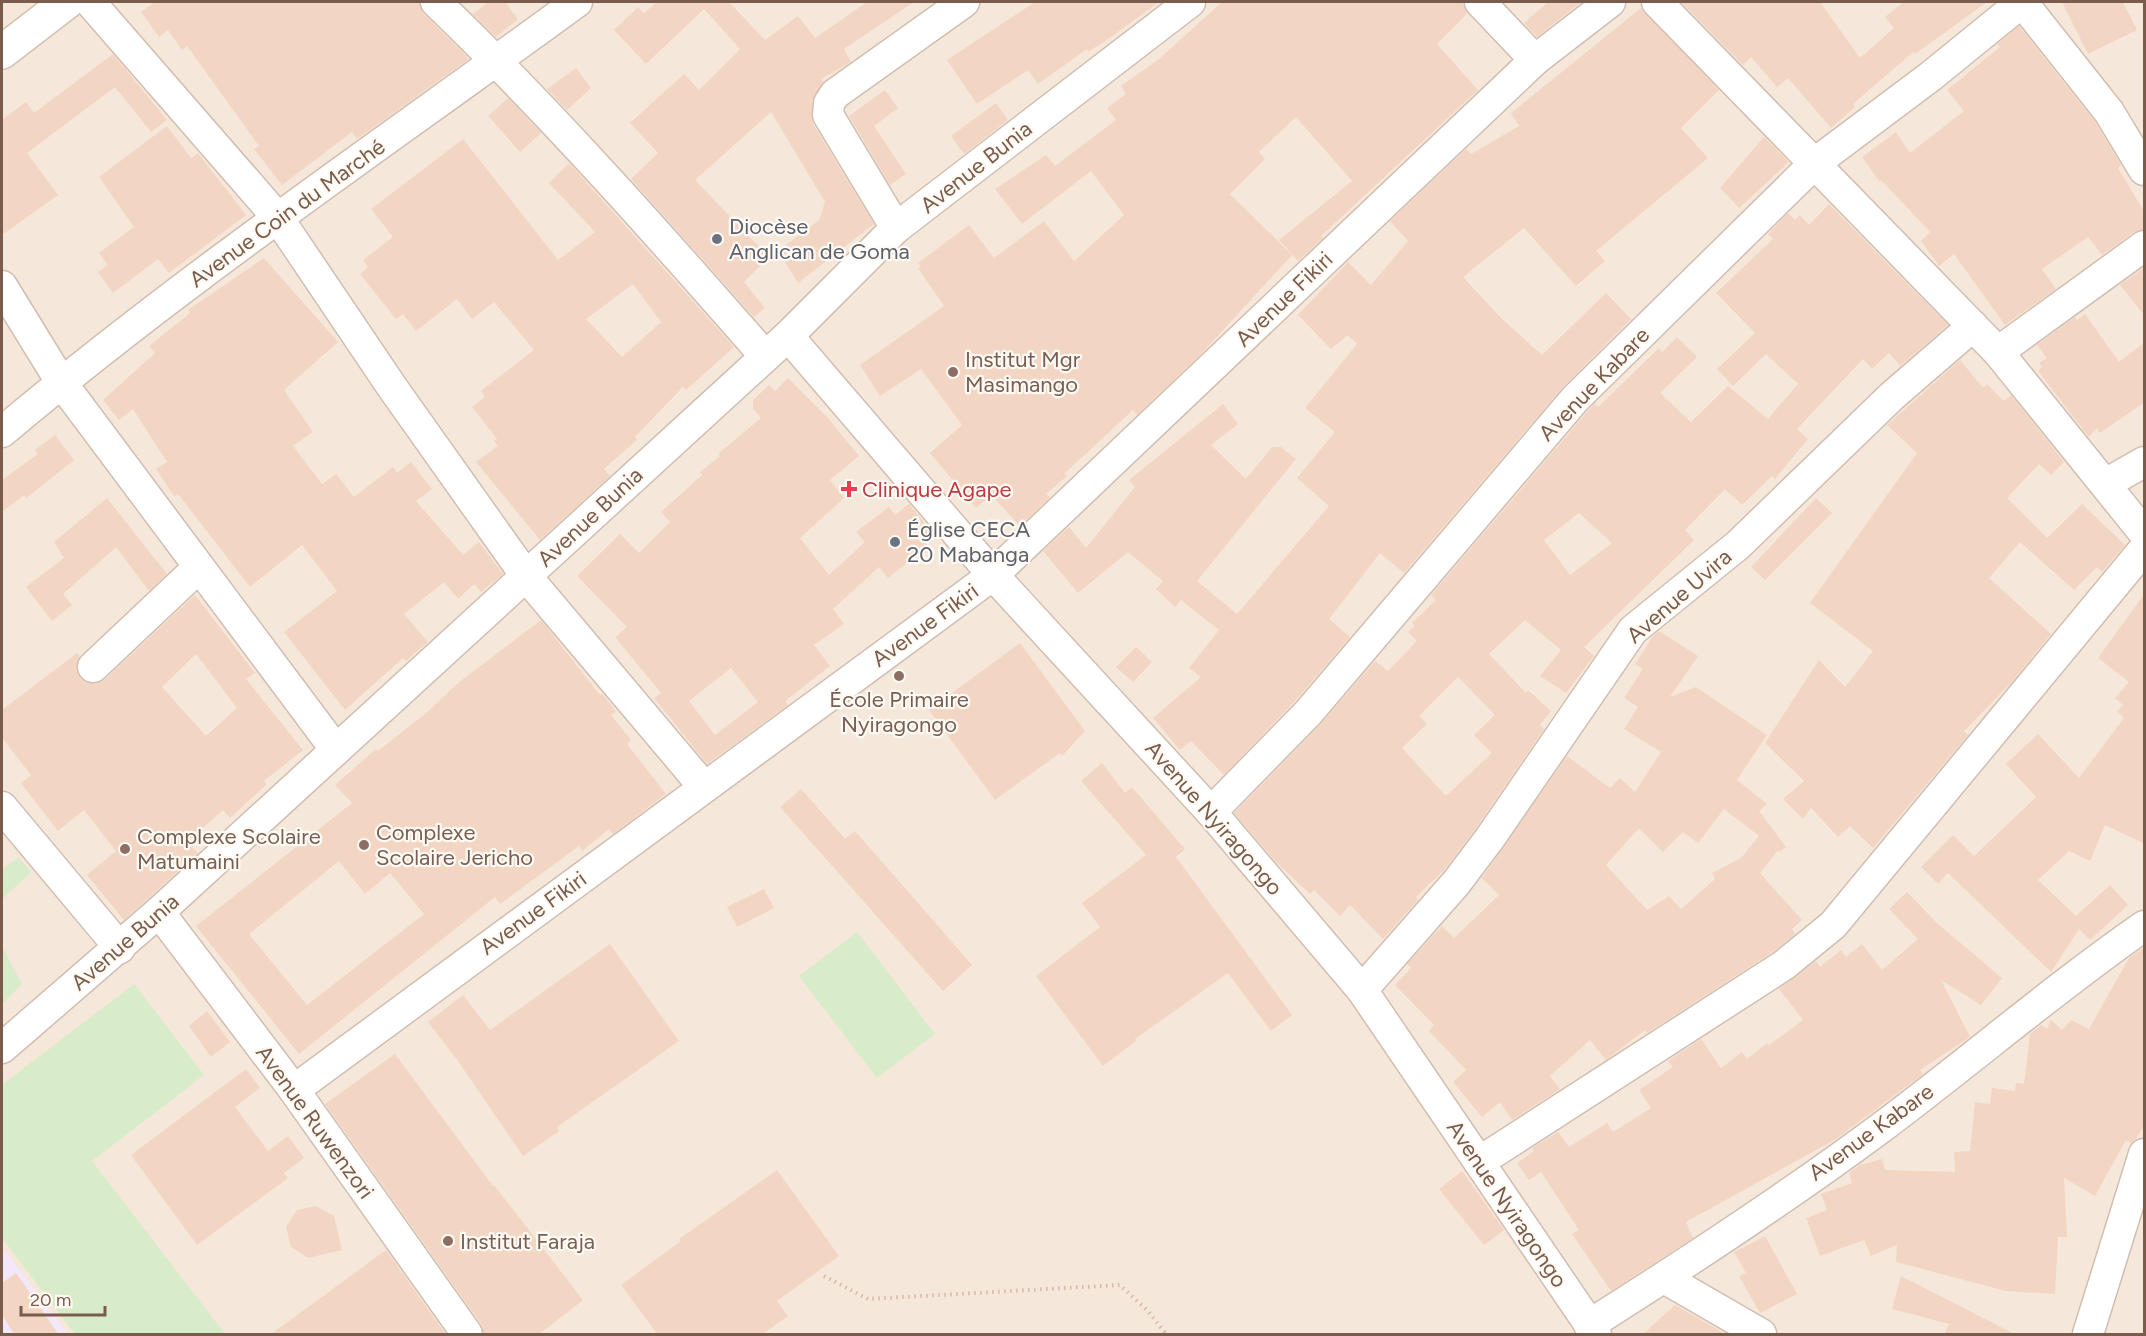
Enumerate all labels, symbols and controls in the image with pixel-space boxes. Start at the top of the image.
street label: Avenue Bunia [915,115,1037,219]
street label: Avenue Coin du Marché [184,133,390,293]
place label: Diocèse Anglican de Goma [729,213,910,265]
marker: Diocèse Anglican de Goma [710,232,724,246]
street label: Avenue Fikiri [1230,246,1338,352]
street label: Avenue Kabare [1533,321,1655,447]
place label: Institut Mgr Masimango [965,346,1081,398]
marker: Institut Mgr Masimango [946,365,960,379]
street label: Avenue Bunia [532,461,648,573]
place label: Clinique Agape [862,476,1012,503]
marker: Clinique Agape [840,480,858,498]
place label: Église CECA 20 Mabanga [907,516,1030,568]
marker: Église CECA 20 Mabanga [888,535,902,549]
street label: Avenue Uvira [1621,543,1737,649]
street label: Avenue Fikiri [866,577,984,673]
marker: École Primaire Nyiragongo [892,669,906,683]
place label: École Primaire Nyiragongo [829,686,969,738]
street label: Avenue Nyiragongo [1140,735,1288,901]
place label: Complexe Scolaire Jericho [376,819,533,871]
place label: Complexe Scolaire Matumaini [137,823,321,875]
marker: Complexe Scolaire Jericho [357,838,371,852]
marker: Complexe Scolaire Matumaini [118,842,132,856]
street label: Avenue Fikiri [474,865,592,961]
street label: Avenue Bunia [66,888,184,996]
street label: Avenue Ruwenzori [250,1040,380,1204]
street label: Avenue Kabare [1803,1078,1939,1186]
street label: Avenue Nyiragongo [1441,1115,1573,1293]
place label: Institut Faraja [460,1228,595,1255]
marker: Institut Faraja [441,1234,455,1248]
scale bar [21,1279,105,1317]
text: 20 m [30,1289,71,1311]

